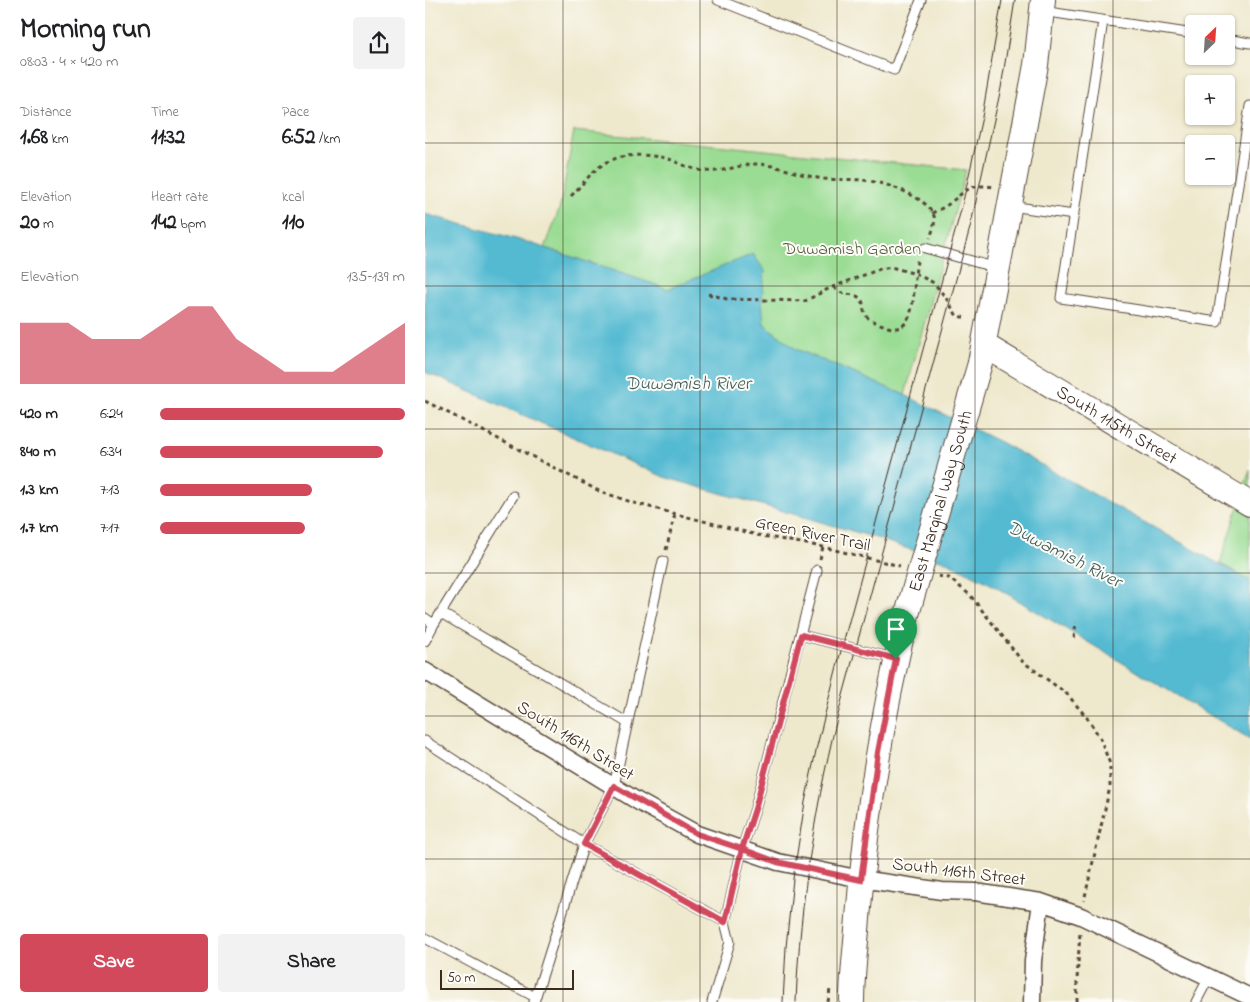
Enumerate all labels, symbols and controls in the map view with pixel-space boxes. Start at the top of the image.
text: Morning run [20,10,151,51]
north arrow [1185,15,1235,65]
map controls [1185,15,1235,185]
button: share [353,17,405,69]
text: 08:03 · 4 × 420 m [20,50,118,74]
button: + [1185,75,1235,125]
text: Distance [20,102,72,123]
text: Time [151,102,179,123]
text: Pace [282,102,309,123]
text: 1.68 [20,123,48,153]
text: 11:32 [151,123,185,153]
text: 6:52 [282,123,315,153]
text: km [48,129,69,150]
text: /km [315,129,340,150]
button: − [1185,135,1235,185]
text: Elevation [20,187,71,208]
text: Heart rate [151,187,208,208]
text: kcal [282,187,304,208]
text: 20 [20,208,40,238]
text: 142 [151,208,177,238]
text: 110 [282,208,304,238]
text: m [40,214,54,235]
text: bpm [177,214,206,235]
park label: Duwamish Garden [782,237,921,263]
text: Elevation [20,265,79,289]
text: 135–139 m [347,265,405,289]
water label: Duwamish River [625,371,753,398]
street label: South 115th Street [1051,380,1181,472]
text: 420 m [20,402,58,426]
text: 6:24 [100,402,123,426]
street label: East Marginal Way South [903,407,981,595]
text: 840 m [20,440,56,464]
text: 6:34 [100,440,122,464]
text: 1.3 km [20,478,58,502]
text: 7:13 [100,478,120,502]
street label: Green River Trail [753,510,873,560]
water label: Duwamish River [1002,515,1128,597]
text: 1.7 km [20,516,58,540]
text: 7:17 [100,516,120,540]
pin [875,608,917,659]
icon: arrive [882,615,910,643]
street label: South 116th Street [511,695,639,788]
street label: South 116th Street [891,852,1027,894]
button: Save [20,934,208,992]
button: Share [218,934,405,992]
scale bar [440,967,574,990]
text: 50 m [447,968,475,989]

